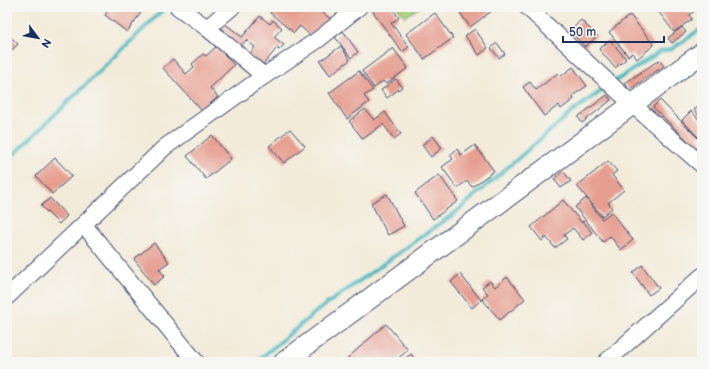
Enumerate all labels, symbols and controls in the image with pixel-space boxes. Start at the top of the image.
north arrow [18,18,58,58]
scale bar [563,18,664,44]
text: 50 m [569,25,596,40]
text: N [38,36,54,50]

